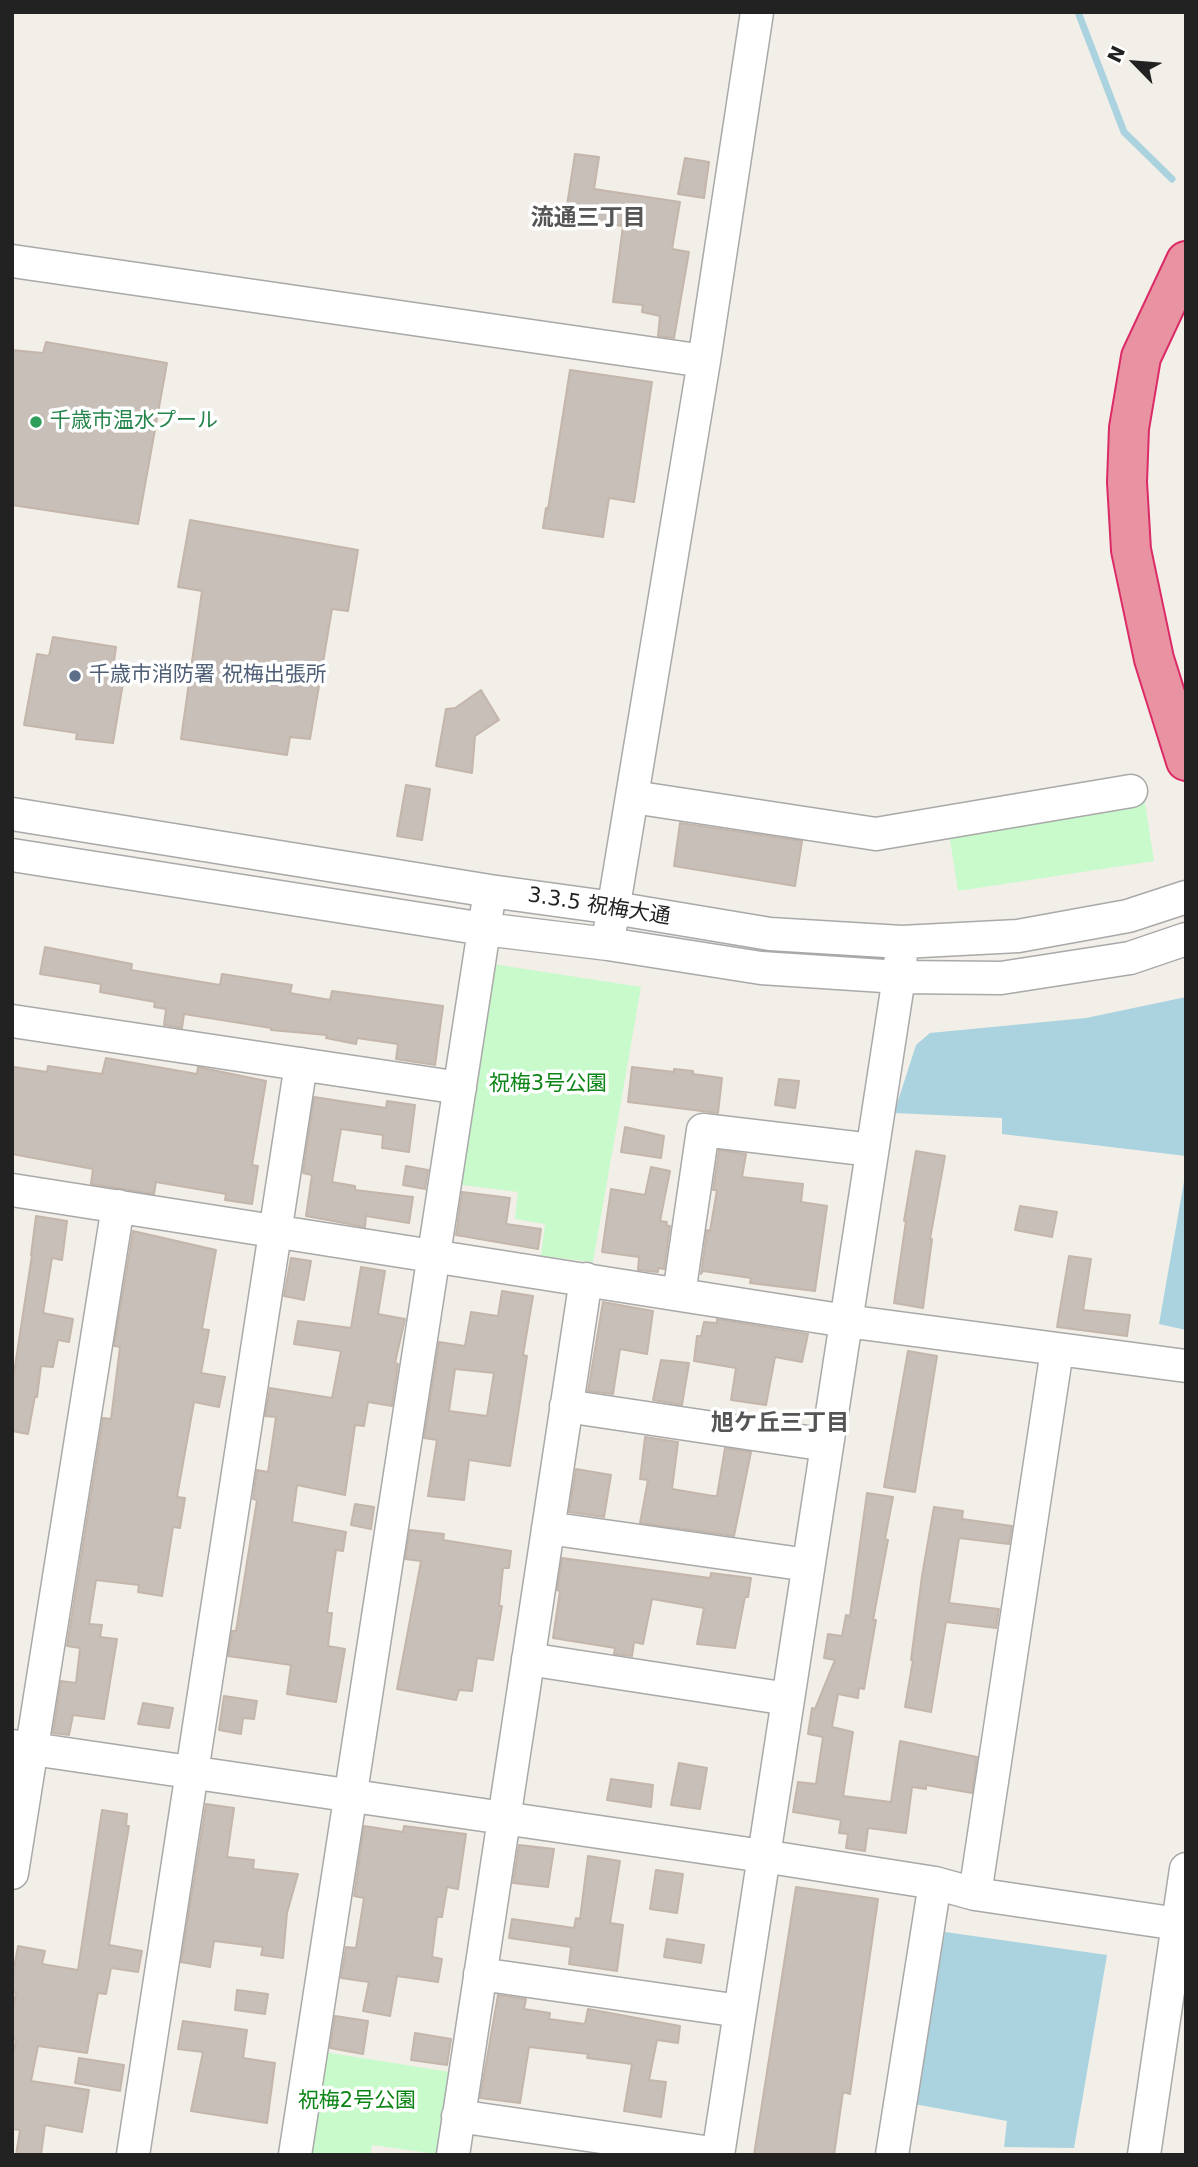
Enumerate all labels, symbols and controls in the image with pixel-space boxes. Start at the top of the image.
north arrow [1100,28,1170,98]
text: N [1103,42,1129,66]
district label: 流通三丁目 [531,205,645,233]
place label: 千歳市温水プール [50,409,218,435]
marker: 千歳市温水プール [28,414,44,430]
place label: 千歳市消防署 祝梅出張所 [89,663,327,689]
marker: 千歳市消防署 祝梅出張所 [67,668,83,684]
street label: 3.3.5 祝梅大通 [526,883,672,931]
park label: 祝梅3号公園 [489,1072,607,1098]
district label: 旭ケ丘三丁目 [711,1410,849,1438]
park label: 祝梅2号公園 [298,2089,416,2115]

